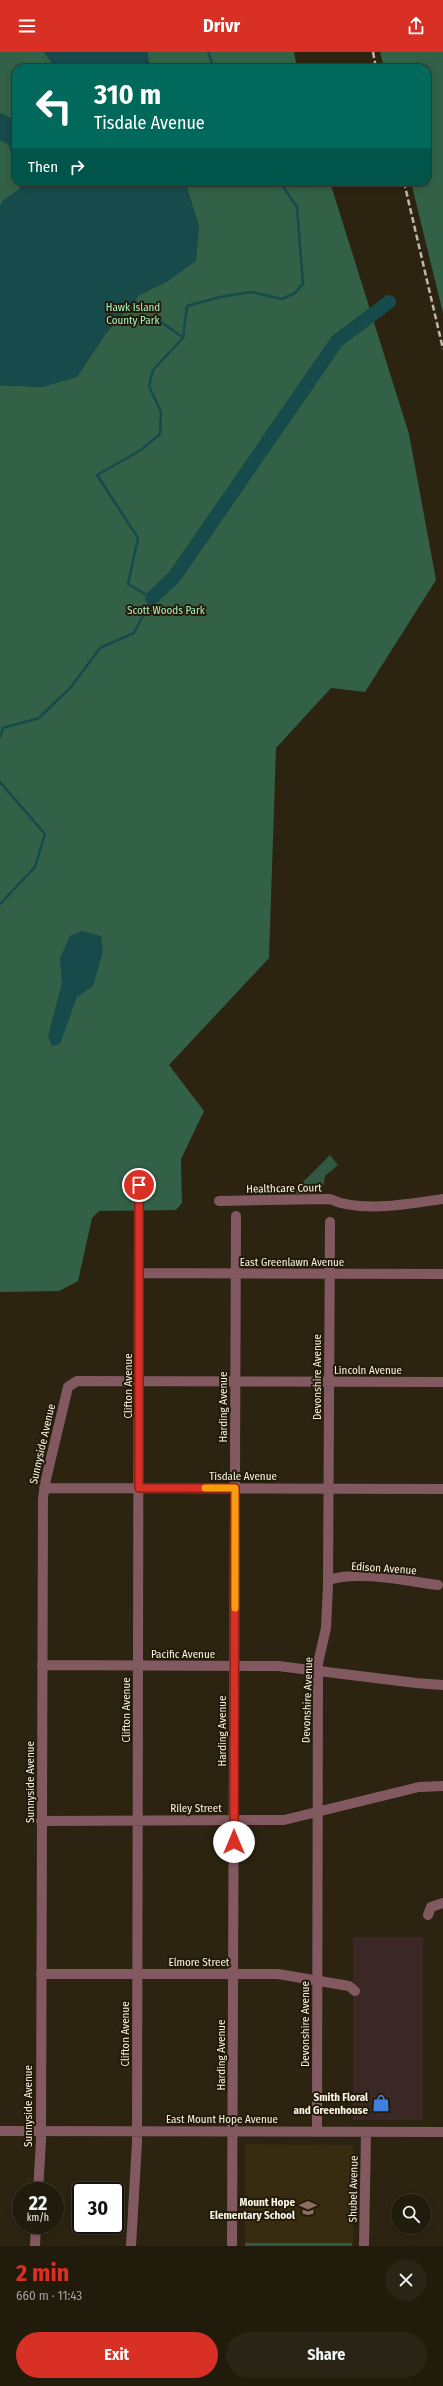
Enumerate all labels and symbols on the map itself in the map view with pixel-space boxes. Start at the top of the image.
park label: Hawk Island County Park [106,301,161,327]
park label: Scott Woods Park [127,604,206,617]
pin [122,1168,156,1202]
street label: Healthcare Court [246,1181,322,1196]
street label: East Greenlawn Avenue [240,1256,344,1269]
street label: Devonshire Avenue [311,1334,324,1420]
street label: Clifton Avenue [122,1353,135,1419]
street label: Lincoln Avenue [334,1364,402,1377]
street label: Harding Avenue [217,1372,230,1442]
street label: Sunnyside Avenue [27,1403,58,1486]
street label: Tisdale Avenue [209,1470,277,1483]
street label: Edison Avenue [351,1560,417,1577]
street label: Pacific Avenue [151,1648,215,1661]
street label: Devonshire Avenue [300,1657,315,1743]
street label: Clifton Avenue [120,1677,133,1743]
street label: Harding Avenue [216,1696,229,1766]
street label: Sunnyside Avenue [24,1741,37,1823]
street label: Riley Street [170,1802,222,1815]
position arrow [213,1821,255,1863]
street label: Elmore Street [169,1956,230,1969]
street label: Devonshire Avenue [299,1981,312,2067]
street label: Clifton Avenue [119,2001,132,2067]
street label: Harding Avenue [215,2020,228,2090]
street label: Sunnyside Avenue [22,2065,35,2147]
place label: Smith Floral and Greenhouse [294,2091,369,2117]
shop icon: Smith Floral and Greenhouse [371,2093,391,2113]
street label: East Mount Hope Avenue [166,2113,278,2126]
street label: Shubel Avenue [346,2155,361,2223]
speed limit sign: 30 [72,2182,124,2234]
place label: Mount Hope Elementary School [210,2196,296,2222]
school or university icon: Mount Hope Elementary School [298,2198,318,2218]

